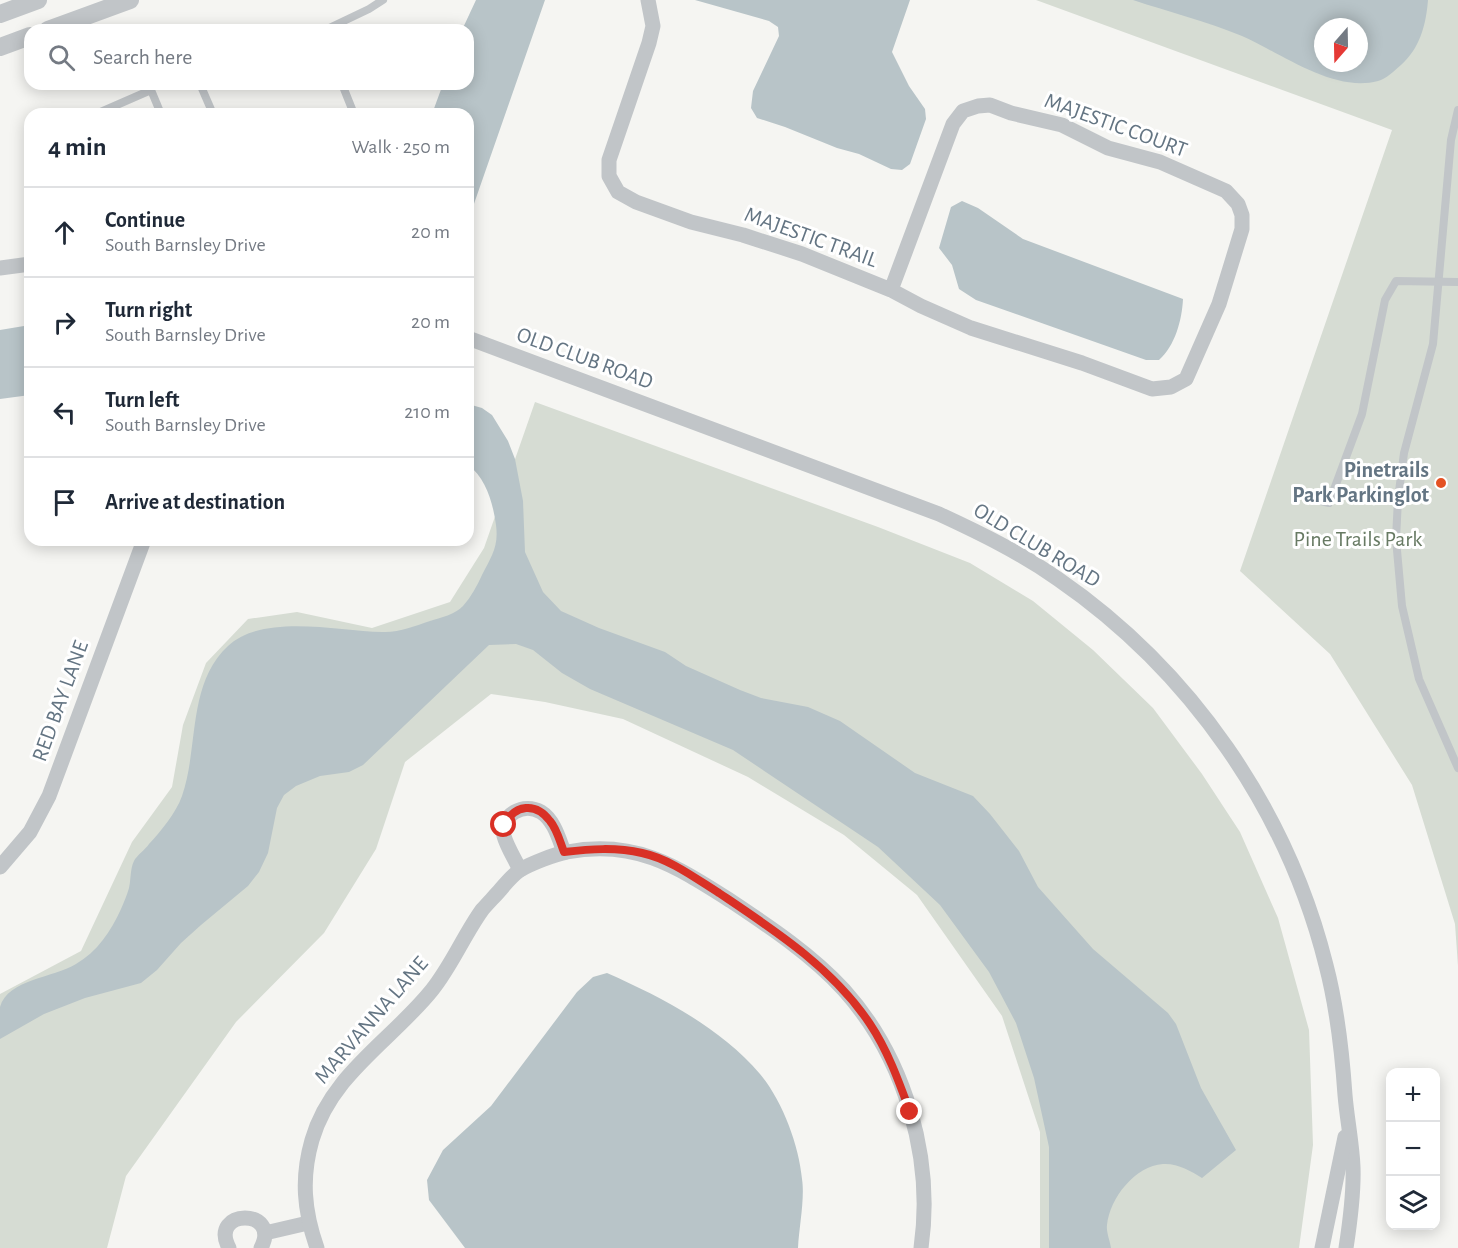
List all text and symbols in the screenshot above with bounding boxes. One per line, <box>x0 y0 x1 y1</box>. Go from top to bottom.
north arrow <box>1314 18 1368 72</box>
search box <box>24 24 474 90</box>
icon: search <box>45 41 78 74</box>
text: Search here <box>93 46 192 68</box>
street label: MAJESTIC COURT <box>1042 89 1191 161</box>
text: 4 min <box>48 134 107 160</box>
text: Walk · 250 m <box>351 137 450 157</box>
street label: MAJESTIC TRAIL <box>742 203 881 272</box>
text: Continue <box>105 209 185 231</box>
icon: ahead <box>48 216 81 249</box>
text: 20 m <box>411 222 450 242</box>
text: South Barnsley Drive <box>105 235 266 255</box>
text: Turn right <box>105 299 192 321</box>
icon: right <box>48 306 81 339</box>
text: 20 m <box>411 312 450 332</box>
street label: OLD CLUB ROAD <box>514 323 656 393</box>
text: South Barnsley Drive <box>105 325 266 345</box>
text: Turn left <box>105 389 179 411</box>
icon: left <box>48 396 81 429</box>
text: 210 m <box>404 402 450 422</box>
text: South Barnsley Drive <box>105 415 266 435</box>
place label: Pinetrails Park Parkinglot <box>1292 459 1430 506</box>
marker: Pinetrails Park Parkinglot <box>1434 476 1448 490</box>
icon: arrive <box>48 486 81 519</box>
text: Arrive at destination <box>105 491 285 513</box>
street label: OLD CLUB ROAD <box>970 499 1104 591</box>
park label: Pine Trails Park <box>1294 528 1422 550</box>
street label: RED BAY LANE <box>28 637 92 764</box>
route start <box>490 811 516 837</box>
street label: MARVANNA LANE <box>310 952 432 1088</box>
map controls <box>1386 1068 1440 1230</box>
button: + <box>1386 1068 1440 1122</box>
route end <box>896 1098 922 1124</box>
button: − <box>1386 1122 1440 1176</box>
button: layers <box>1386 1176 1440 1230</box>

